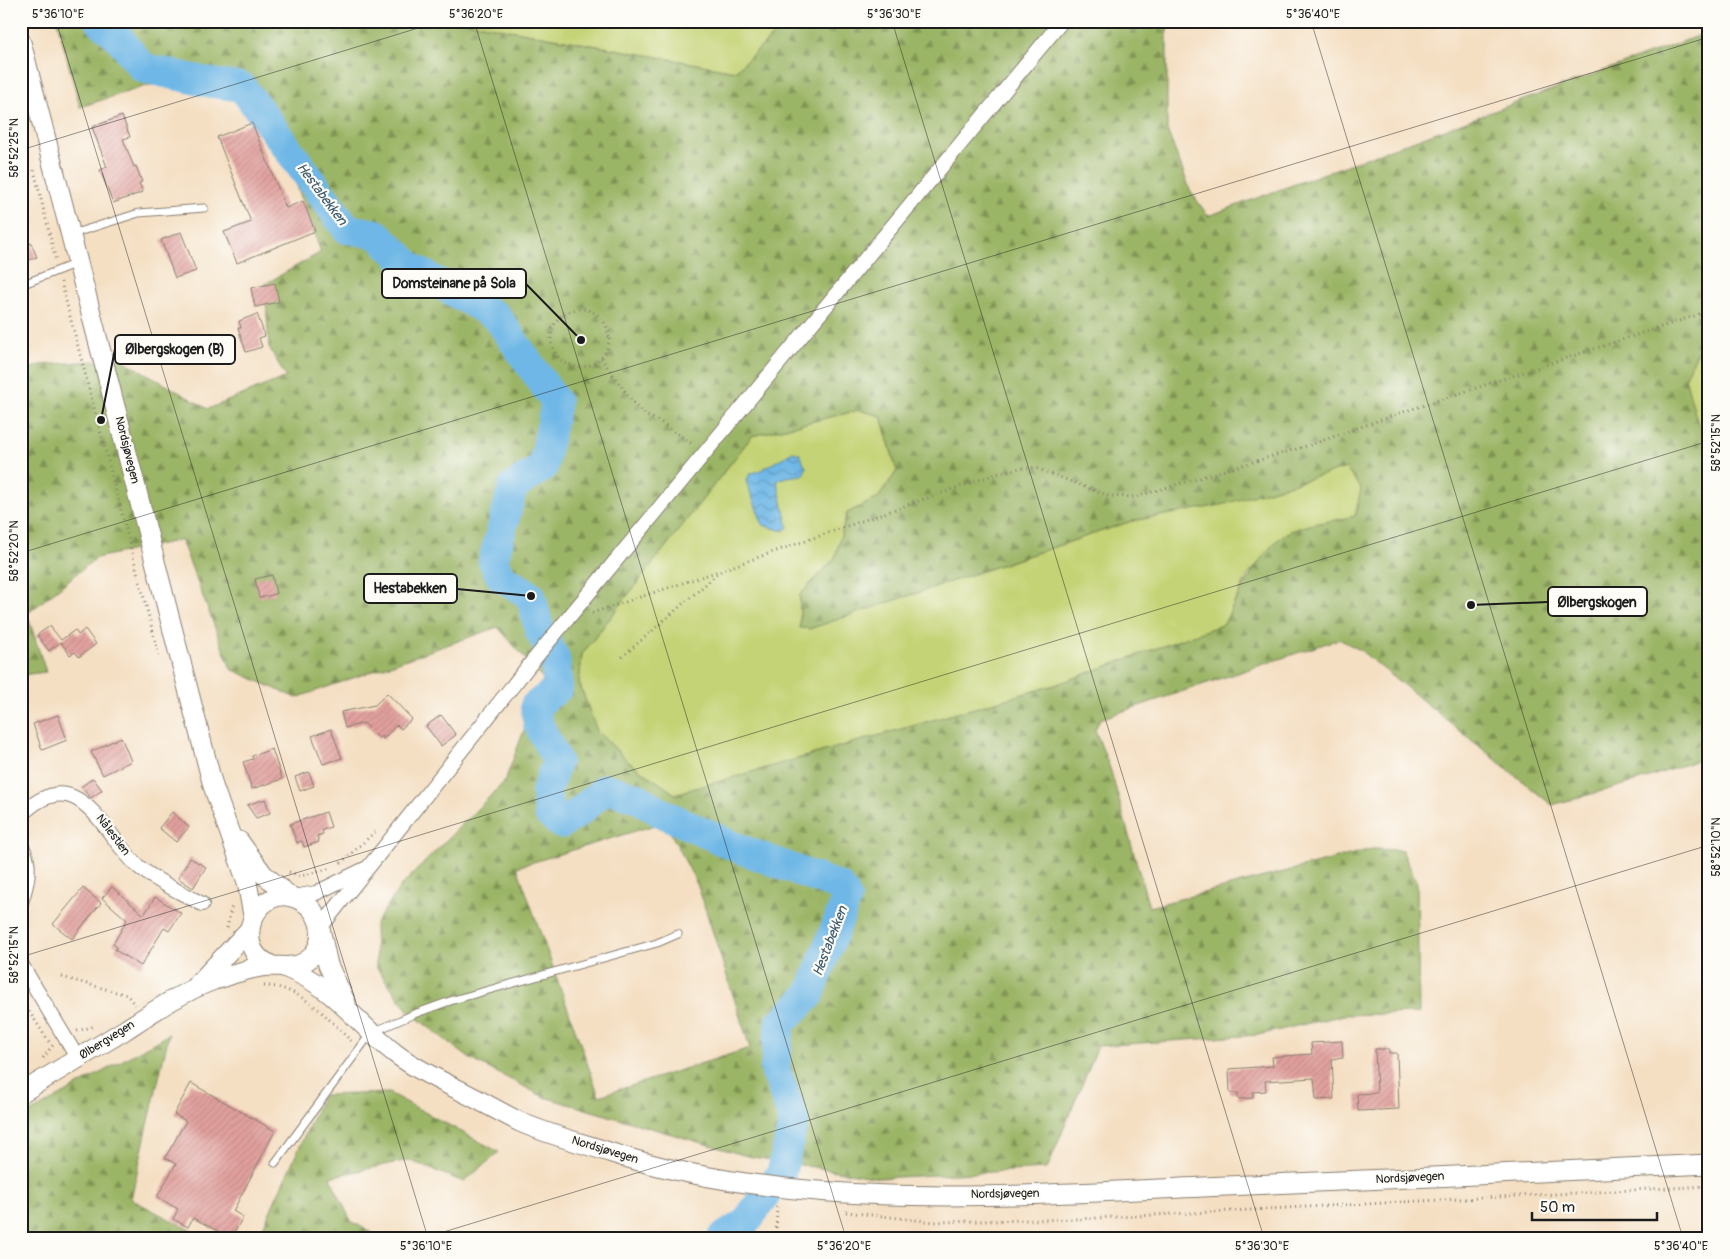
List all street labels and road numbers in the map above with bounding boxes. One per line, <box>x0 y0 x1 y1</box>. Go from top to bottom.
street label: Nordsjøvegen <box>111 415 143 485</box>
street label: Nålestien <box>93 811 134 859</box>
street label: Ølbergvegen <box>77 1017 138 1063</box>
street label: Nordsjøvegen <box>570 1133 640 1167</box>
street label: Nordsjøvegen <box>1375 1169 1445 1187</box>
street label: Nordsjøvegen <box>970 1186 1040 1202</box>

